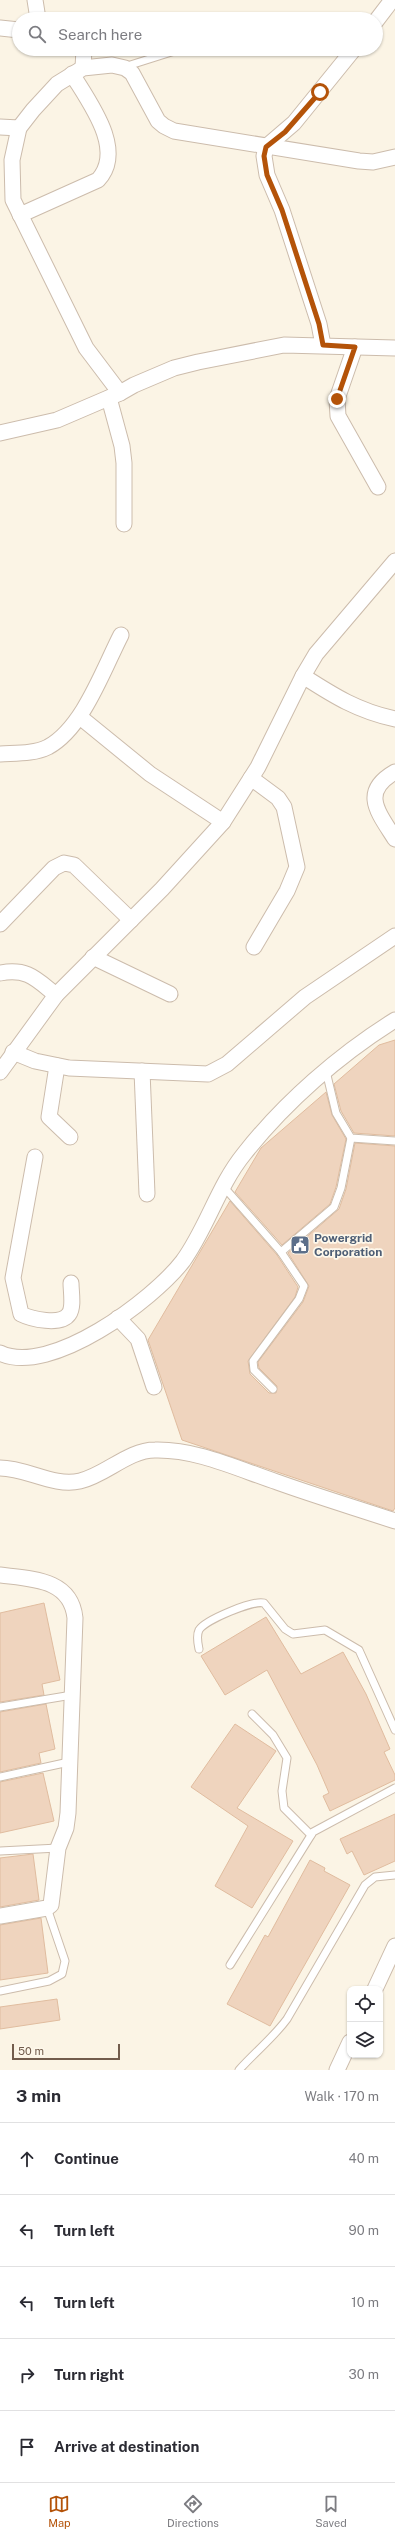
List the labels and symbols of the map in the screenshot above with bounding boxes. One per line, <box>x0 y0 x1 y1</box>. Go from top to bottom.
route start <box>311 83 329 101</box>
route end <box>328 390 346 408</box>
place label: Powergrid Corporation <box>314 1231 382 1259</box>
public building icon: Powergrid Corporation <box>289 1234 311 1256</box>
scale bar <box>12 2042 120 2061</box>

